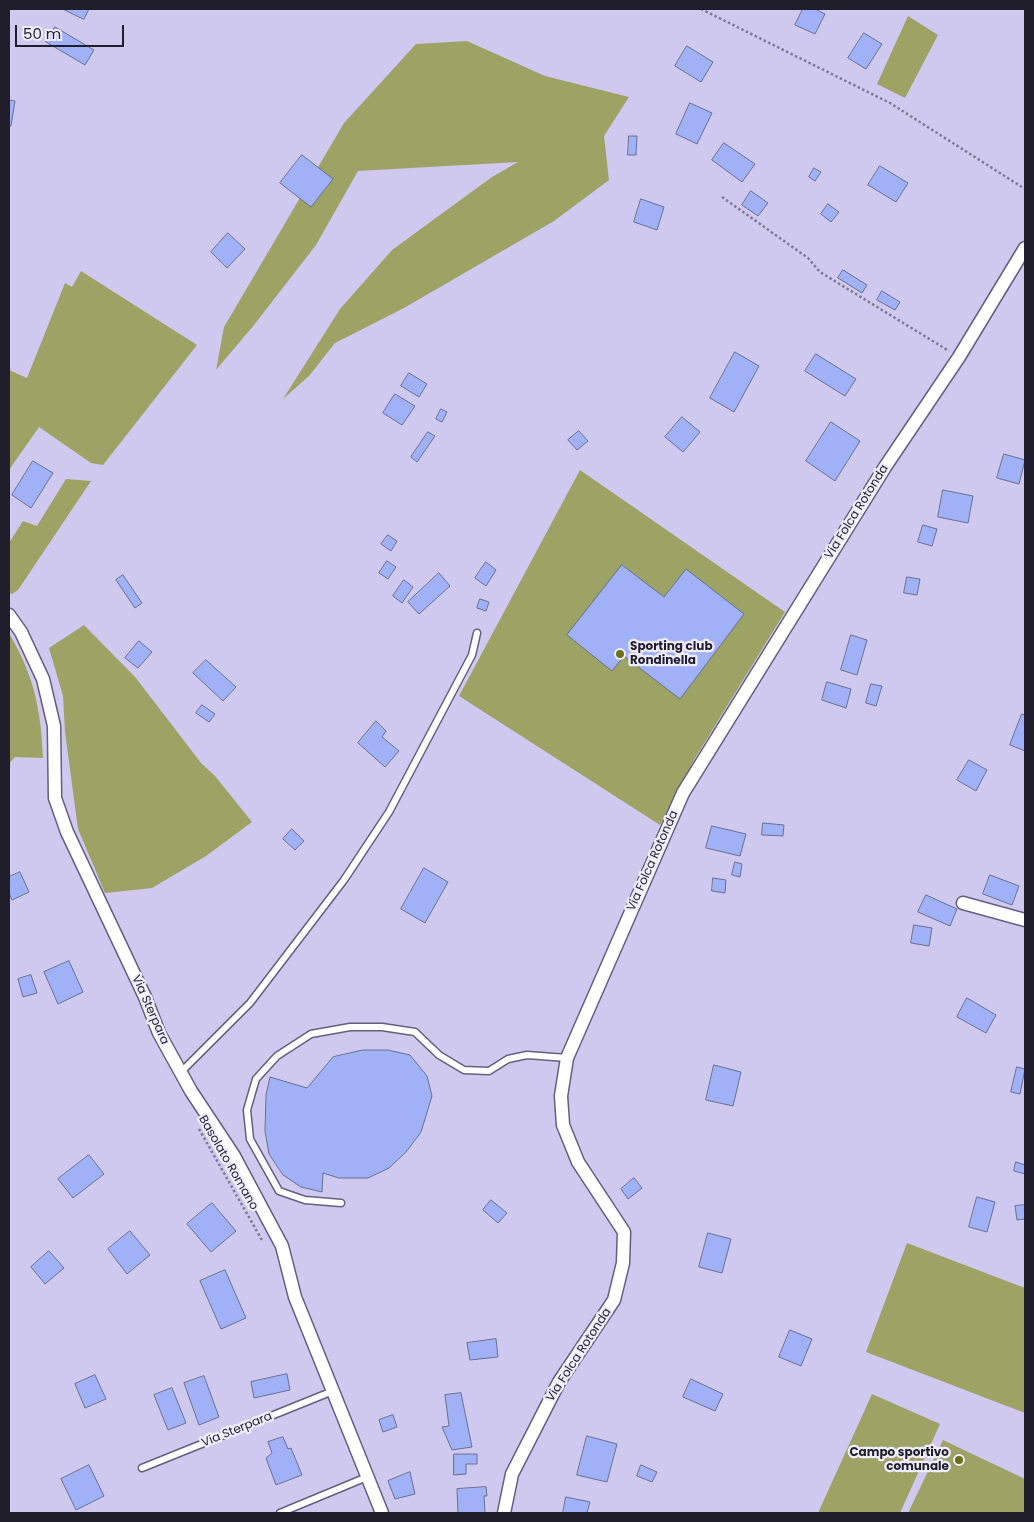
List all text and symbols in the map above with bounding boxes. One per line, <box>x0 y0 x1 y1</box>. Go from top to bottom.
scale bar <box>18 15 126 47</box>
text: 50 m <box>23 23 61 44</box>
street label: Via Folca Rotonda <box>822 462 892 562</box>
place label: Sporting club Rondinella <box>630 640 713 668</box>
marker: Sporting club Rondinella <box>614 648 626 660</box>
street label: Via Folca Rotonda <box>624 808 682 914</box>
street label: Via Sterpara <box>128 973 172 1047</box>
street label: Basolato Romano <box>195 1113 261 1213</box>
street label: Via Folca Rotonda <box>543 1306 615 1404</box>
street label: Via Sterpara <box>200 1409 274 1451</box>
place label: Campo sportivo comunale <box>849 1446 949 1474</box>
marker: Campo sportivo comunale <box>953 1454 965 1466</box>

